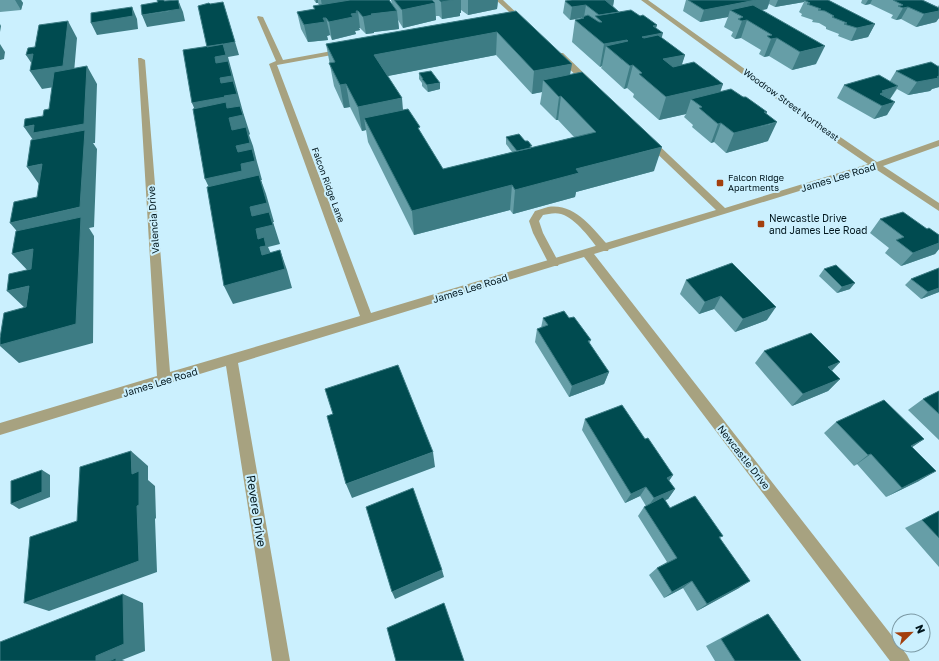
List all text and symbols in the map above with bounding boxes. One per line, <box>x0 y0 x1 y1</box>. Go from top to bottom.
street label: Woodrow Street Northeast <box>741 66 842 143</box>
street label: Falcon Ridge Lane <box>310 146 347 224</box>
street label: James Lee Road <box>799 160 877 194</box>
place label: Falcon Ridge Apartments <box>728 172 784 193</box>
marker: Falcon Ridge Apartments <box>715 178 725 188</box>
street label: Valencia Drive <box>145 186 161 254</box>
place label: Newcastle Drive and James Lee Road <box>769 212 867 236</box>
marker: Newcastle Drive and James Lee Road <box>756 219 766 229</box>
street label: James Lee Road <box>431 271 509 305</box>
street label: James Lee Road <box>121 365 199 399</box>
street label: Newcastle Drive <box>715 423 773 492</box>
street label: Revere Drive <box>243 474 270 548</box>
north arrow <box>891 613 931 653</box>
text: N <box>913 623 928 635</box>

